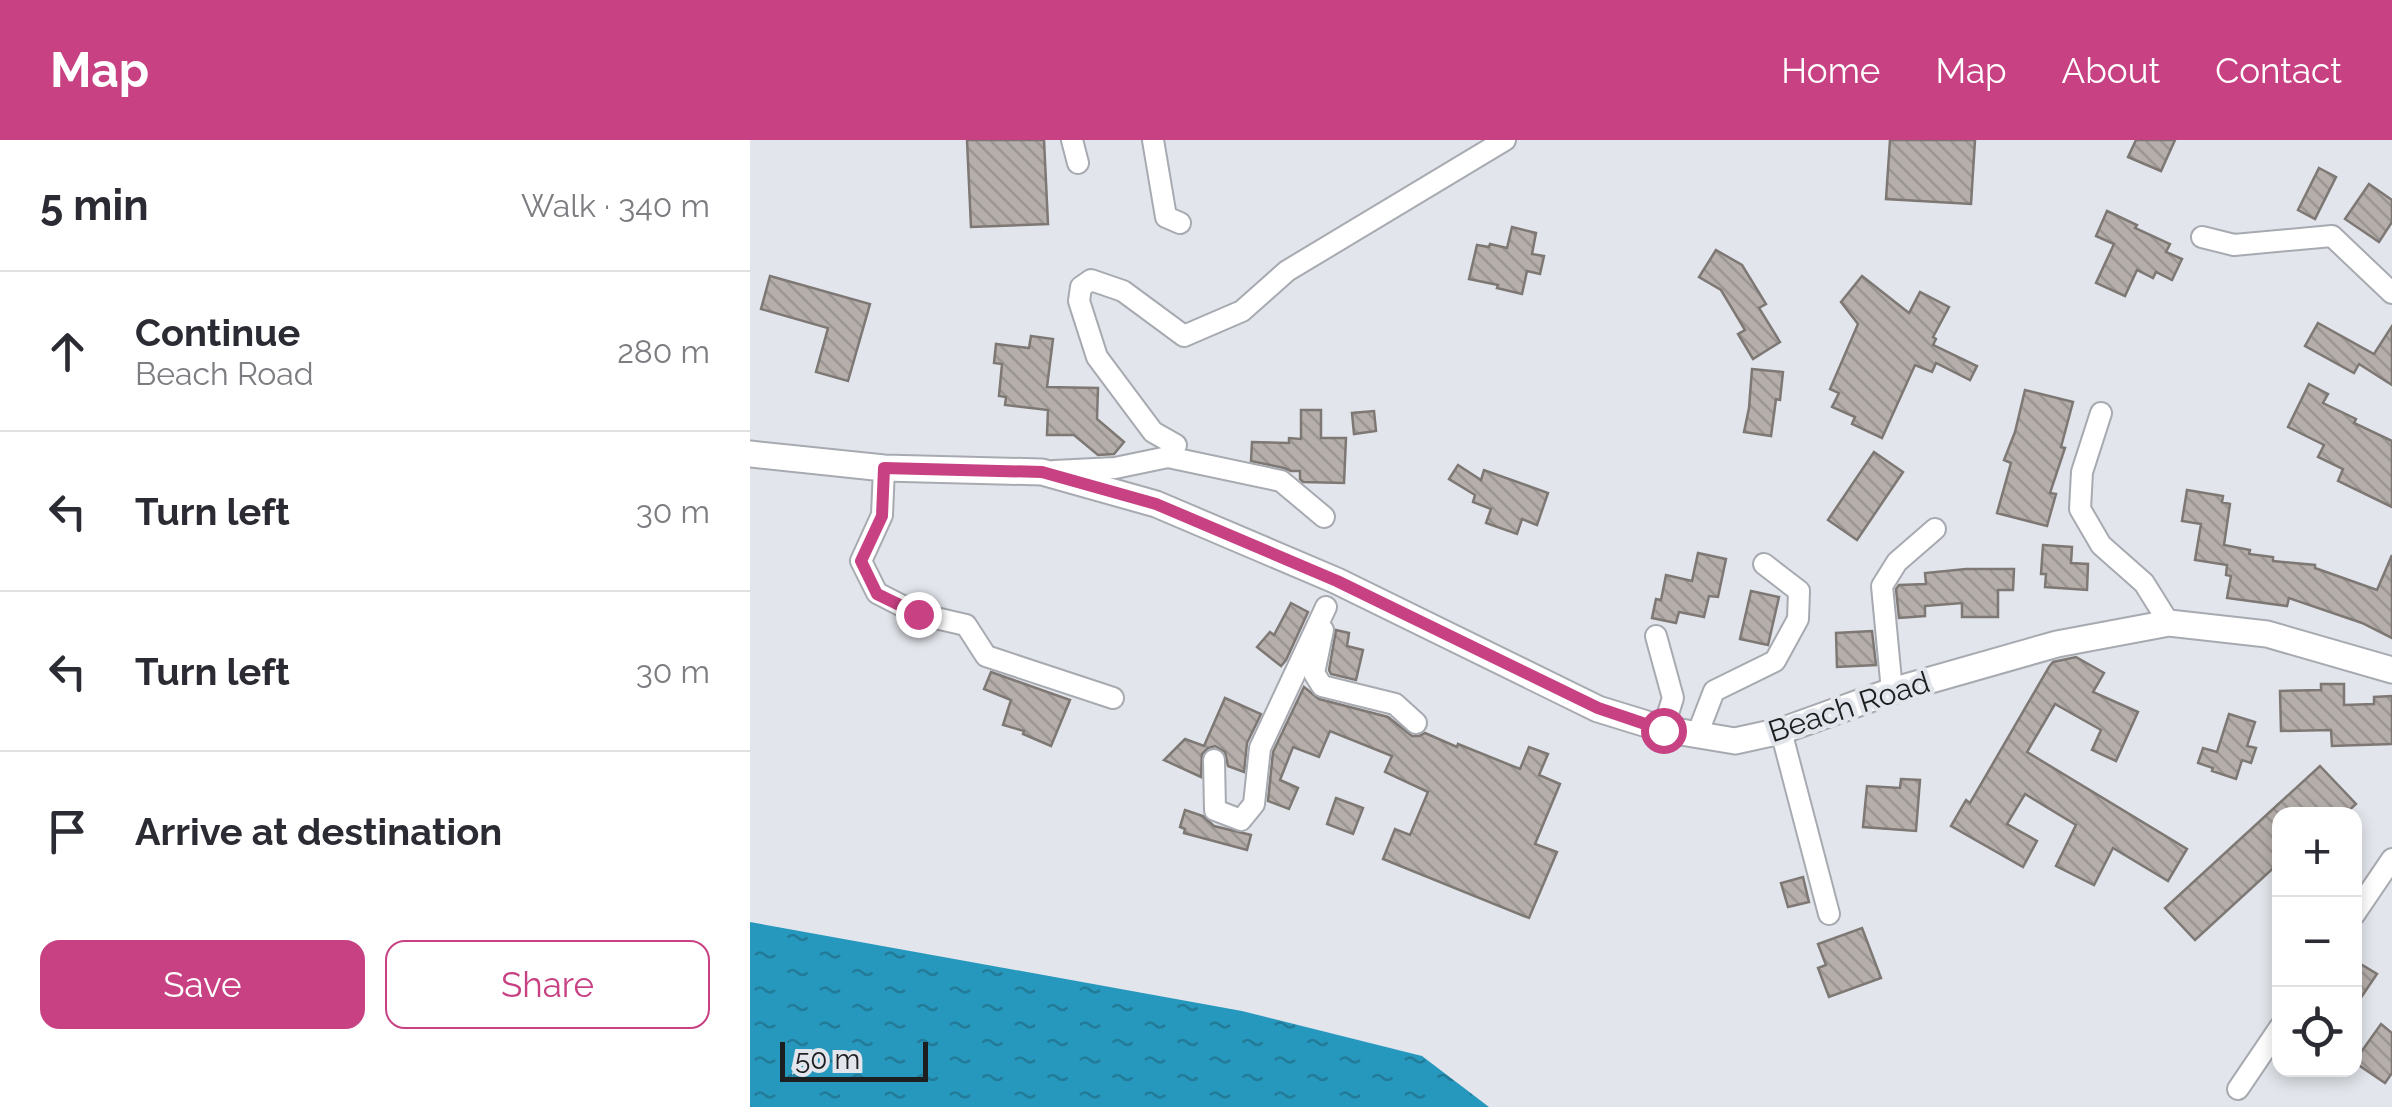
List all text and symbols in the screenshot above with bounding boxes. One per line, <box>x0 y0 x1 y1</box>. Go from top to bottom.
text: Map <box>50 42 149 98</box>
text: Home <box>1781 50 1880 91</box>
text: Map <box>1935 50 2007 91</box>
text: About <box>2062 50 2160 91</box>
text: Contact <box>2215 50 2342 91</box>
text: 5 min <box>40 181 149 230</box>
text: Walk · 340 m <box>521 187 710 224</box>
text: Continue <box>135 310 300 355</box>
icon: ahead <box>40 324 95 379</box>
text: 280 m <box>617 333 710 370</box>
text: Beach Road <box>135 355 314 392</box>
icon: left <box>40 484 95 539</box>
text: Turn left <box>135 489 290 534</box>
text: 30 m <box>636 493 710 530</box>
route end <box>896 592 942 638</box>
icon: left <box>40 644 95 699</box>
text: Turn left <box>135 649 290 694</box>
text: 30 m <box>636 653 710 690</box>
street label: Beach Road <box>1764 664 1934 749</box>
route start <box>1641 708 1687 754</box>
icon: arrive <box>40 804 95 859</box>
map controls <box>2272 807 2362 1077</box>
button: + <box>2272 807 2362 897</box>
text: Arrive at destination <box>135 809 502 854</box>
button: − <box>2272 897 2362 987</box>
button: Save <box>40 940 365 1029</box>
button: Share <box>385 940 710 1029</box>
button: locate <box>2272 987 2362 1077</box>
scale bar <box>780 1037 928 1082</box>
text: 50 m <box>795 1043 860 1076</box>

